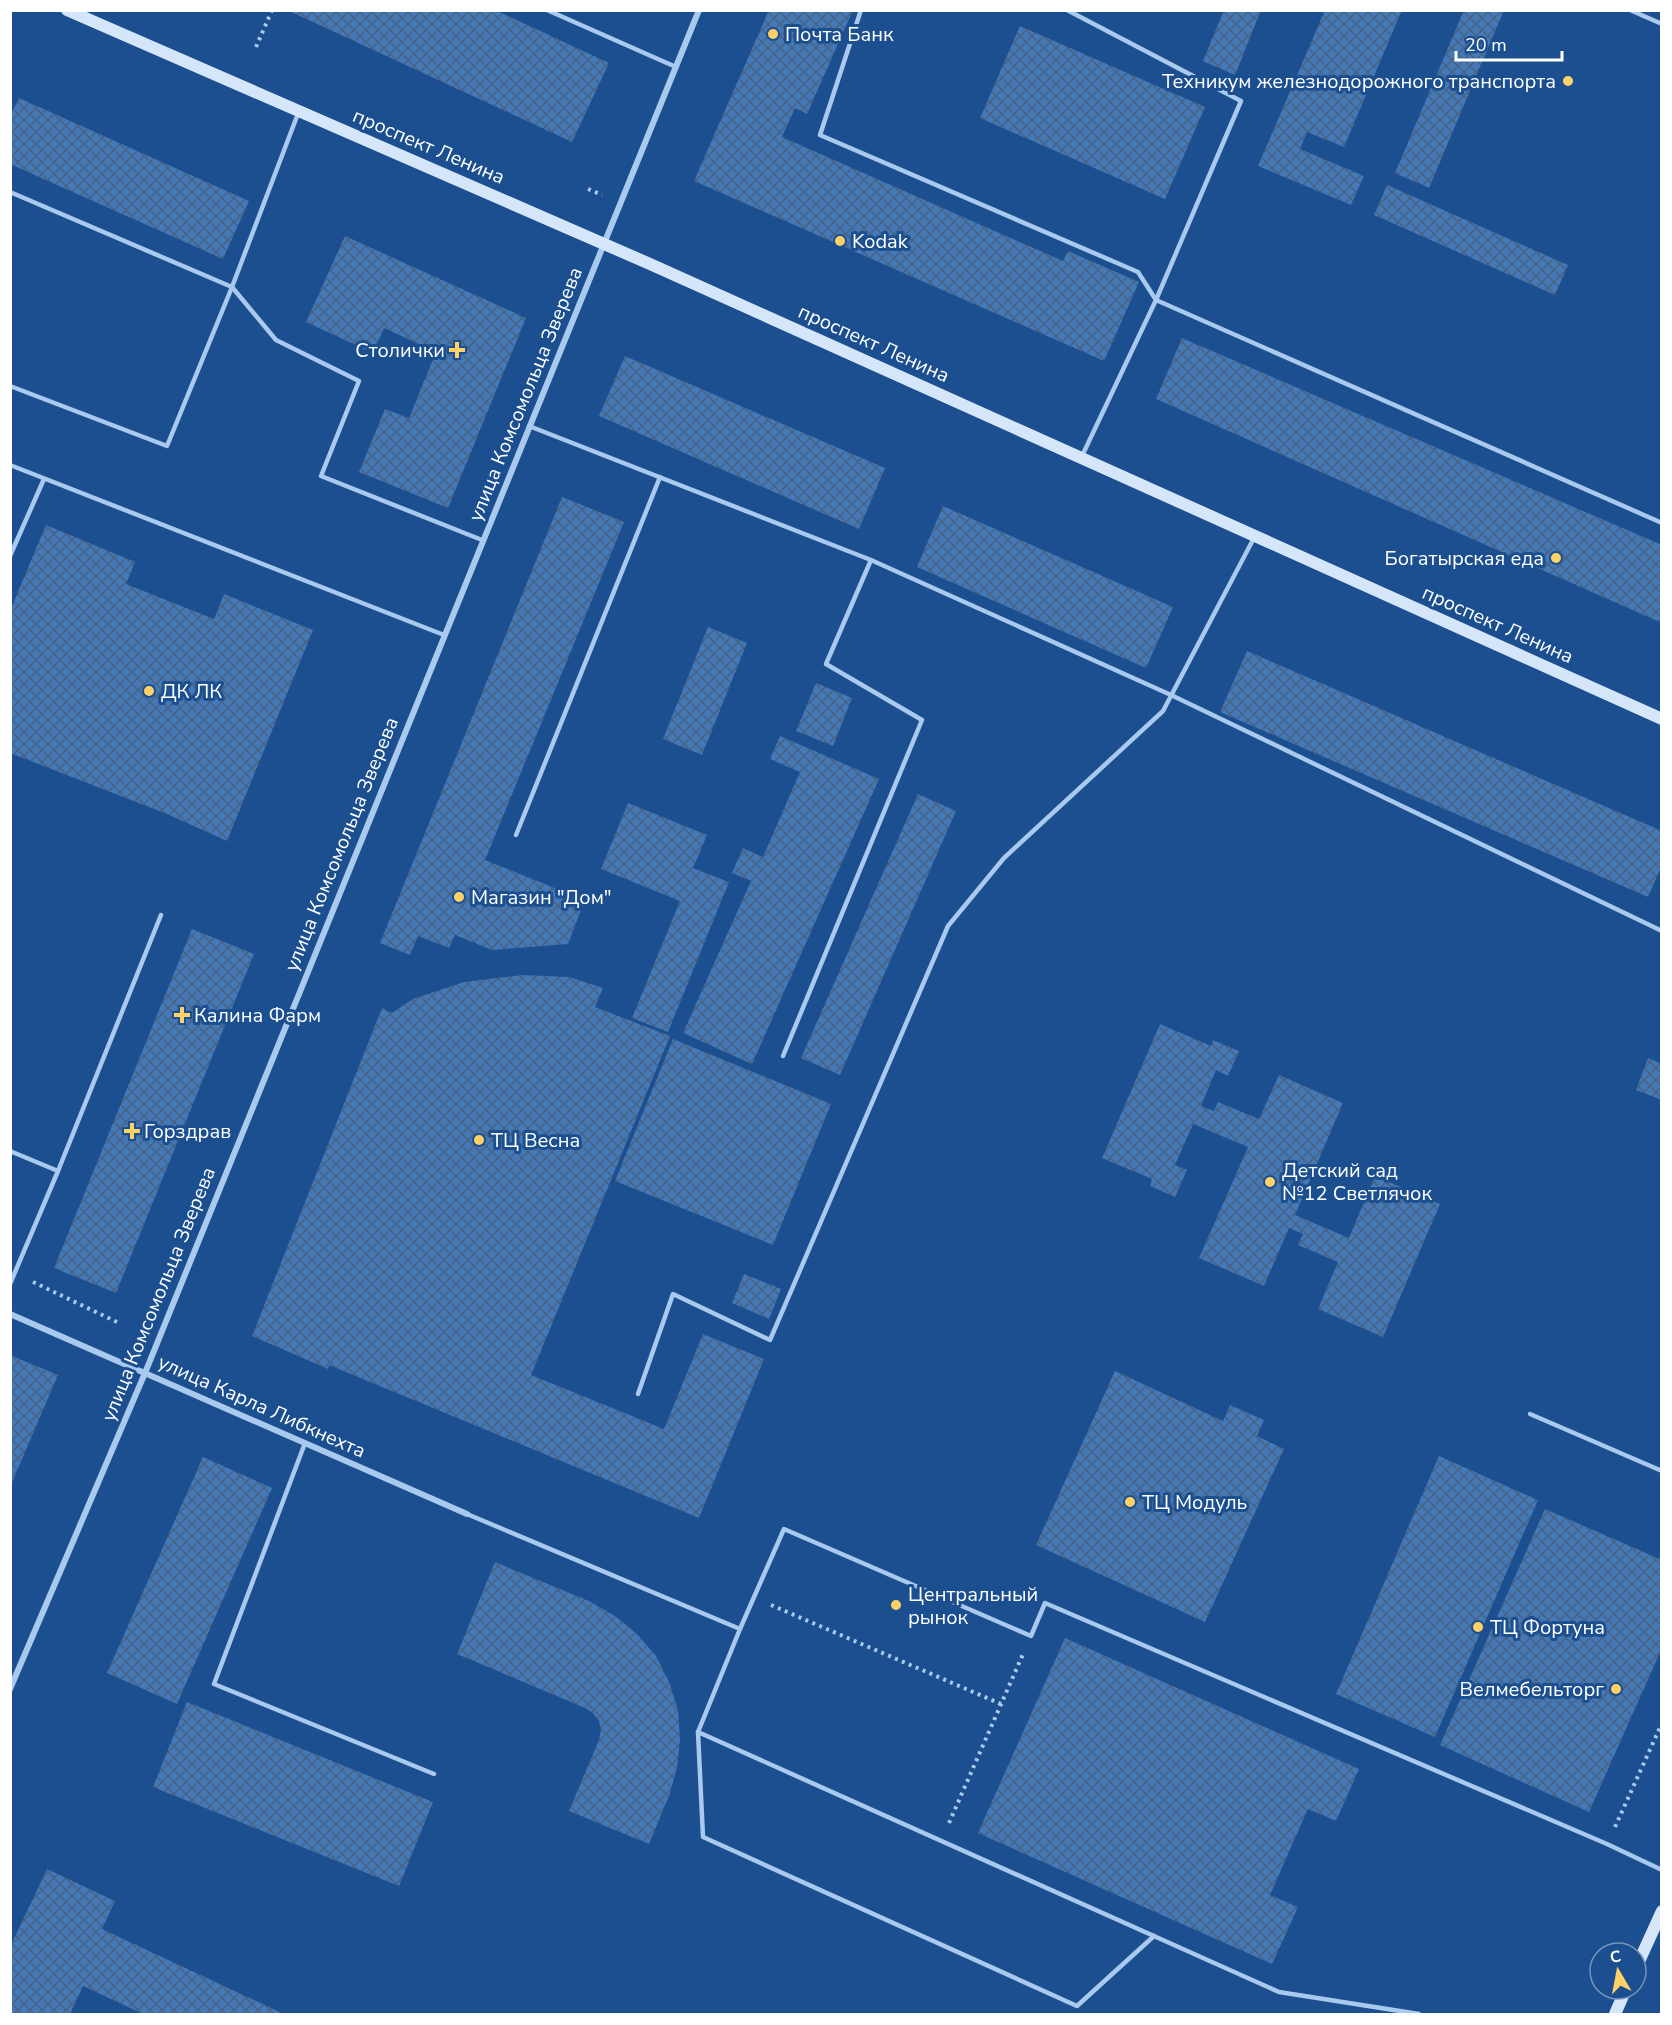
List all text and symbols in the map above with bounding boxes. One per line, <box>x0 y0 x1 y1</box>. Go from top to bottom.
place label: Почта Банк <box>785 21 894 48</box>
scale bar <box>1456 24 1562 62</box>
marker: Почта Банк <box>766 27 780 41</box>
text: 20 m <box>1465 33 1507 57</box>
place label: Техникум железнодорожного транспорта <box>1162 68 1556 95</box>
marker: Техникум железнодорожного транспорта <box>1561 74 1575 88</box>
street label: проспект Ленина <box>349 102 509 191</box>
place label: Kodak <box>852 228 909 255</box>
marker: Kodak <box>833 234 847 248</box>
street label: улица Комсомольца Зверева <box>462 263 589 525</box>
street label: проспект Ленина <box>794 298 954 389</box>
place label: Столички <box>355 337 445 364</box>
marker: Столички <box>450 343 464 357</box>
place label: Богатырская еда <box>1385 545 1544 572</box>
marker: Богатырская еда <box>1549 551 1563 565</box>
street label: проспект Ленина <box>1418 579 1578 670</box>
place label: ДК ЛК <box>161 678 222 705</box>
marker: ДК ЛК <box>142 684 156 698</box>
street label: улица Комсомольца Зверева <box>278 713 405 975</box>
place label: Магазин "Дом" <box>471 884 612 911</box>
marker: Магазин "Дом" <box>452 890 466 904</box>
place label: Калина Фарм <box>194 1002 321 1029</box>
marker: Калина Фарм <box>175 1008 189 1022</box>
place label: Горздрав <box>144 1118 231 1145</box>
marker: Горздрав <box>125 1124 139 1138</box>
place label: ТЦ Весна <box>491 1127 580 1154</box>
marker: ТЦ Весна <box>472 1133 486 1147</box>
place label: Детский сад №12 Светлячок <box>1282 1157 1432 1207</box>
street label: улица Комсомольца Зверева <box>95 1163 222 1425</box>
marker: Детский сад №12 Светлячок <box>1263 1175 1277 1189</box>
street label: улица Карла Либкнехта <box>154 1348 370 1464</box>
place label: ТЦ Модуль <box>1142 1489 1247 1516</box>
marker: ТЦ Модуль <box>1123 1495 1137 1509</box>
place label: Центральный рынок <box>908 1581 1038 1631</box>
marker: Центральный рынок <box>889 1598 903 1612</box>
place label: ТЦ Фортуна <box>1490 1614 1605 1641</box>
marker: ТЦ Фортуна <box>1471 1620 1485 1634</box>
place label: Велмебельторг <box>1460 1676 1604 1703</box>
marker: Велмебельторг <box>1609 1682 1623 1696</box>
north arrow <box>1588 1941 1648 2001</box>
text: С <box>1608 1945 1623 1969</box>

